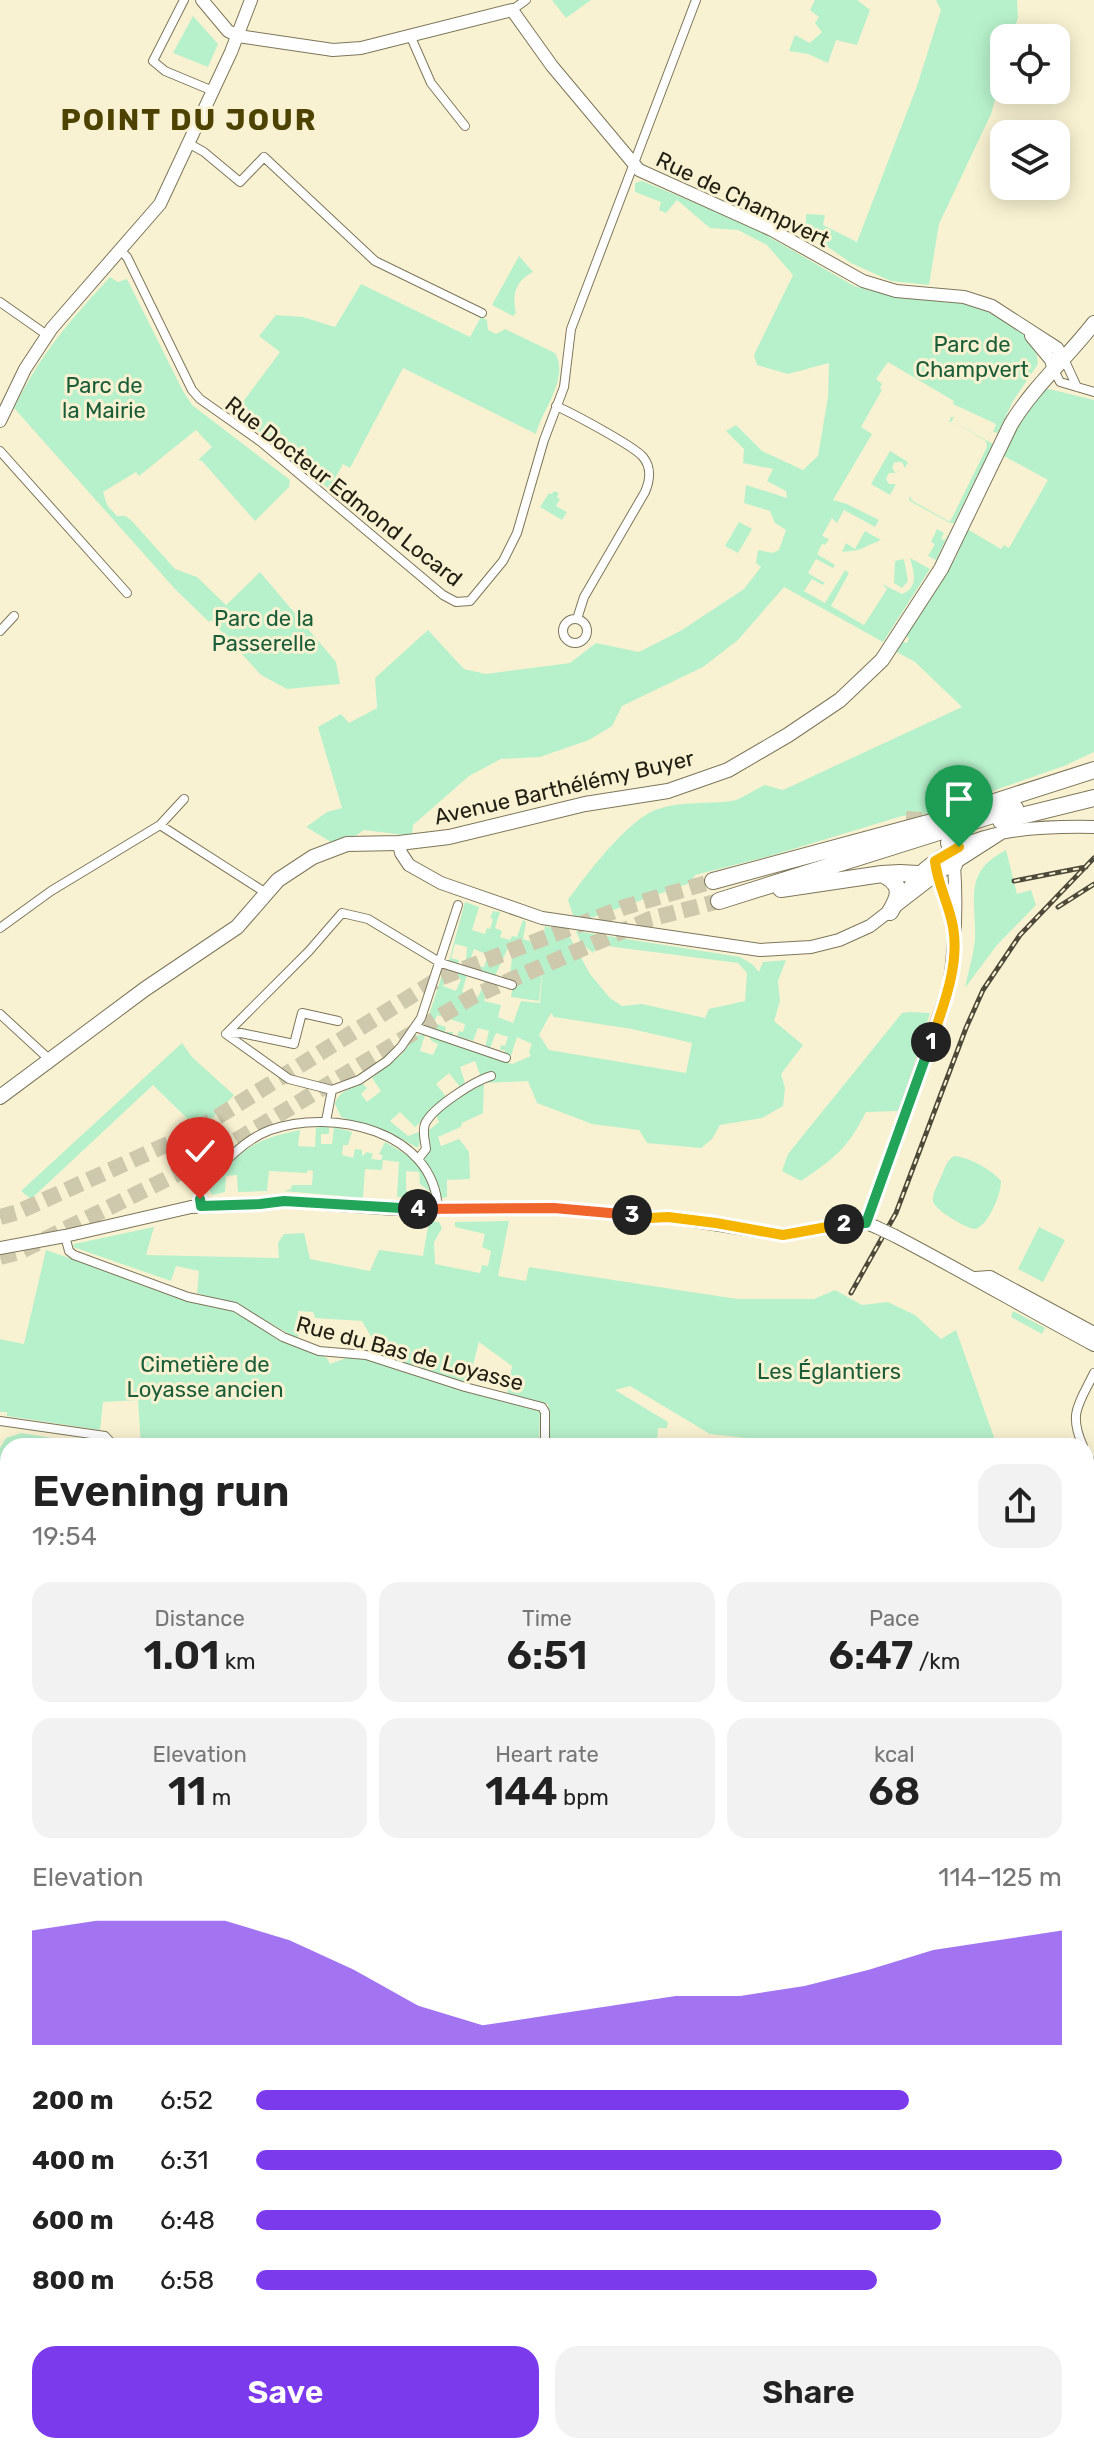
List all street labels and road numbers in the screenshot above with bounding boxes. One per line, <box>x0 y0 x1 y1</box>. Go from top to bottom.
street label: Rue de Champvert <box>652 146 834 253</box>
street label: Rue Docteur Edmond Locard <box>220 390 468 592</box>
street label: Avenue Barthélémy Buyer <box>431 744 697 831</box>
street label: Rue du Bas de Loyasse <box>293 1310 527 1397</box>

